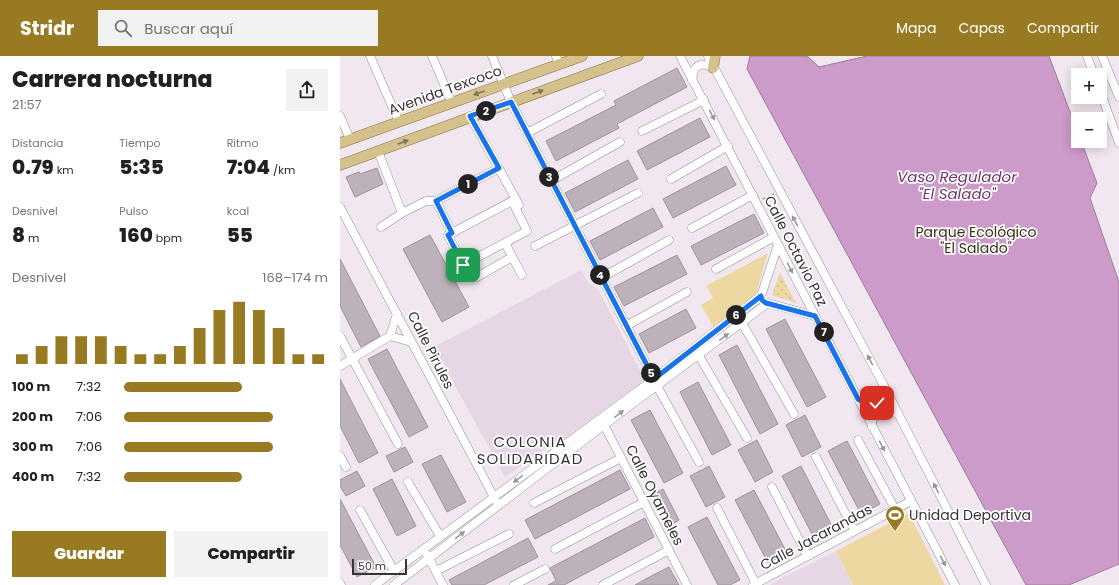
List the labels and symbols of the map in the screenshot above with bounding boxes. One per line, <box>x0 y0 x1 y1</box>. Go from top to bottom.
street label: Avenida Texcoco <box>386 60 504 120</box>
one-way arrow <box>532 89 544 95</box>
one-way arrow <box>473 90 485 96</box>
pin: 2 <box>476 101 496 121</box>
one-way arrow <box>708 110 715 121</box>
one-way arrow <box>397 138 409 144</box>
water label: Vaso Regulador "El Salado" <box>897 166 1017 204</box>
pin: 3 <box>539 167 559 187</box>
pin: 1 <box>458 174 478 194</box>
street label: Calle Octavio Paz <box>759 192 833 310</box>
one-way arrow <box>792 215 799 227</box>
park label: Parque Ecológico "El Salado" <box>915 222 1037 258</box>
pin <box>446 248 480 282</box>
one-way arrow <box>787 263 793 274</box>
pin: 4 <box>590 265 610 285</box>
pin: 6 <box>726 305 746 325</box>
street label: Calle Pirules <box>403 308 459 392</box>
pin: 7 <box>814 322 834 342</box>
one-way arrow <box>719 333 729 341</box>
one-way arrow <box>867 354 874 366</box>
pin: 5 <box>641 363 661 383</box>
pin <box>860 386 894 420</box>
one-way arrow <box>614 410 624 418</box>
district label: COLONIA SOLIDARIDAD <box>477 431 583 469</box>
one-way arrow <box>879 440 885 452</box>
street label: Calle Oyameles <box>621 441 689 549</box>
one-way arrow <box>512 475 523 483</box>
one-way arrow <box>932 482 939 494</box>
street label: Calle Jacarandas <box>756 499 876 575</box>
sports icon: Unidad Deportiva <box>884 504 906 532</box>
place label: Unidad Deportiva <box>909 505 1031 525</box>
one-way arrow <box>454 531 465 539</box>
one-way arrow <box>939 555 946 567</box>
scale bar <box>352 557 407 576</box>

